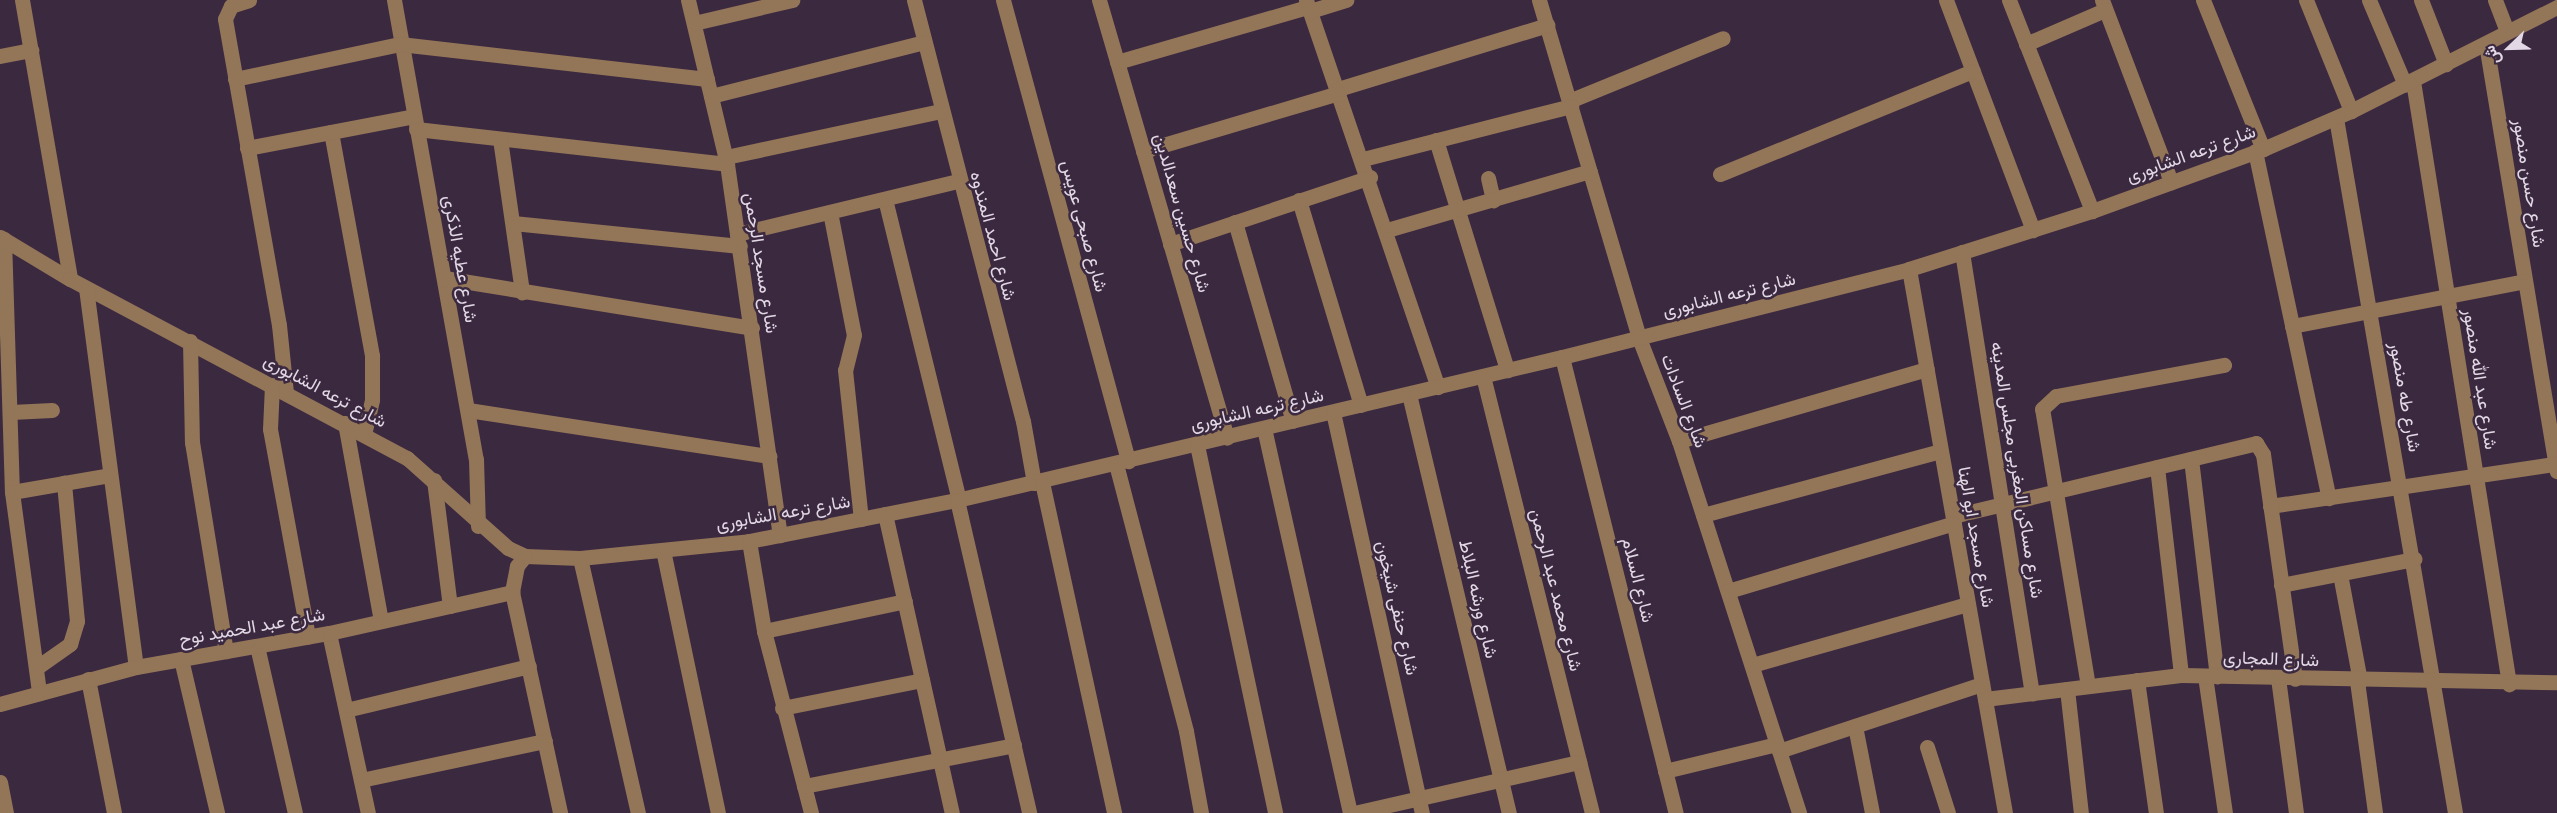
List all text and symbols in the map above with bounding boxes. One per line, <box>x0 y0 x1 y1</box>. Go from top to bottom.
north arrow <box>2479 18 2539 78</box>
text: ش <box>2479 43 2504 68</box>
street label: شارع حسن منصور <box>2508 117 2550 249</box>
street label: شارع ترعه الشابورى <box>2123 121 2259 187</box>
street label: شارع حسين سعدالدين <box>1149 131 1215 295</box>
street label: شارع صبحى عويس <box>1056 158 1112 294</box>
street label: شارع احمد المندوه <box>965 169 1021 303</box>
street label: شارع مسجد الرحمن <box>739 191 783 335</box>
street label: شارع عطيه الذكرى <box>438 194 482 324</box>
street label: شارع ترعه الشابورى <box>1660 268 1798 322</box>
street label: شارع عبد الله منصور <box>2458 307 2502 451</box>
street label: شارع مساكن المغربى مجلس المدينه <box>1986 340 2048 600</box>
street label: شارع طه منصور <box>2385 340 2425 454</box>
street label: شارع ترعه الشابورى <box>260 349 390 433</box>
street label: شارع السادات <box>1656 351 1712 451</box>
street label: شارع ترعه الشابورى <box>1188 384 1326 436</box>
street label: شارع مسجد ابو الهنا <box>1953 465 1999 609</box>
street label: شارع ترعه الشابورى <box>714 491 852 535</box>
street label: شارع محمد عبد الرحمن <box>1525 507 1587 673</box>
street label: شارع السلام <box>1617 535 1659 625</box>
street label: شارع ورشه البلاط <box>1454 538 1502 660</box>
street label: شارع حنفى شيخون <box>1371 539 1423 677</box>
street label: شارع عبد الحميد نوح <box>177 604 327 650</box>
street label: شارع المجارى <box>2223 647 2319 671</box>

